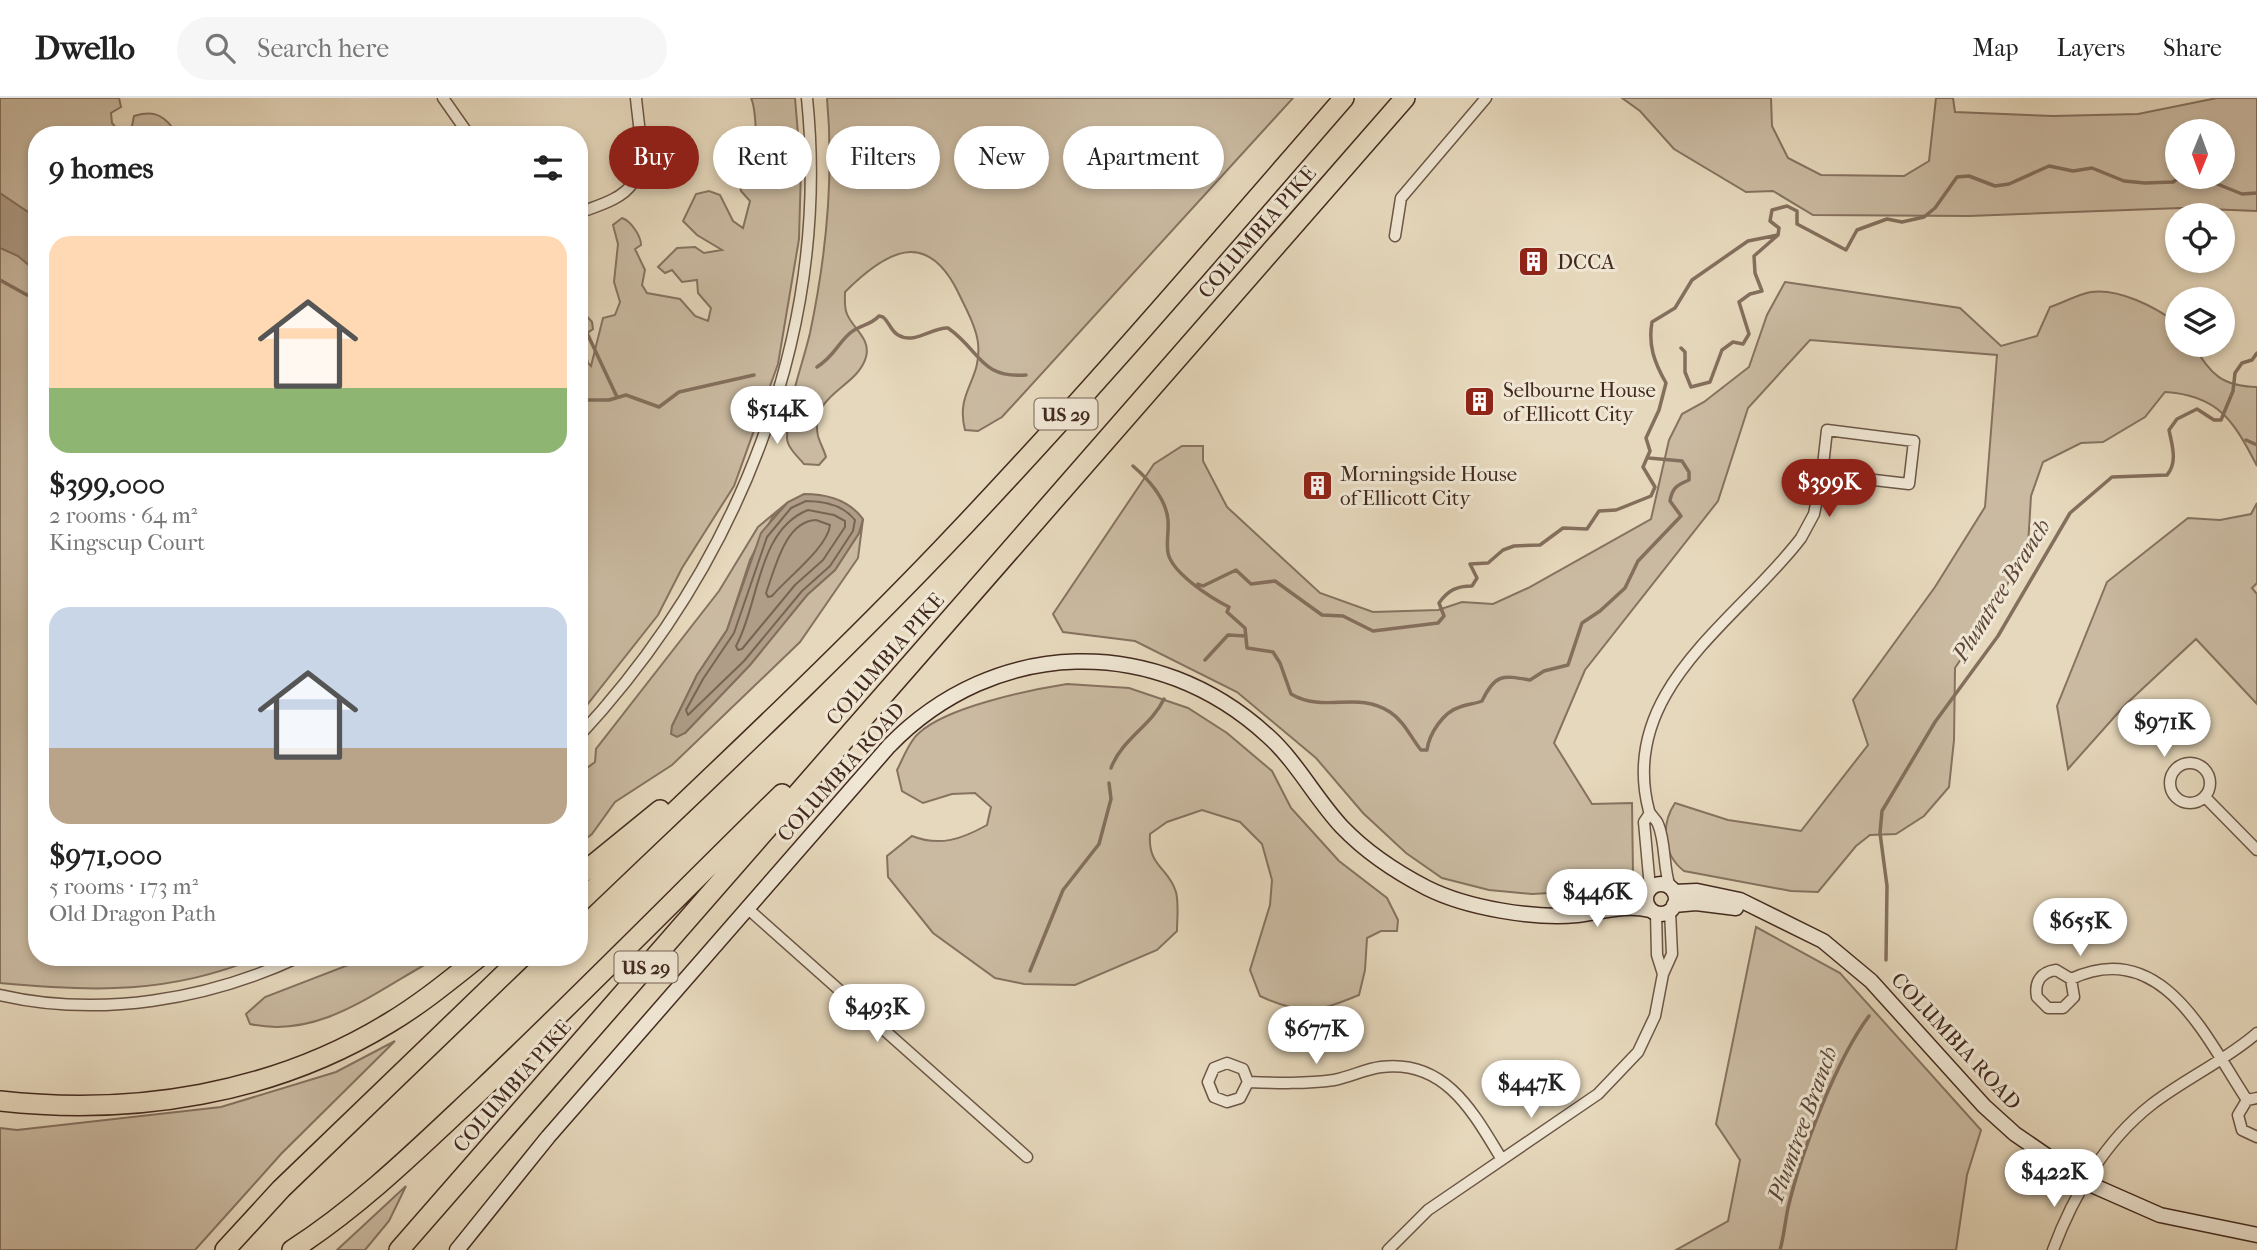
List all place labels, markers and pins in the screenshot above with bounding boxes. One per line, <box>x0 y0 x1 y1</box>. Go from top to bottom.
building icon: DCCA <box>1517 245 1551 279</box>
place label: DCCA <box>1557 250 1615 274</box>
place label: Selbourne House of Ellicott City <box>1503 378 1656 426</box>
building icon: Selbourne House of Ellicott City <box>1463 385 1497 419</box>
pin: $514K <box>728 386 826 446</box>
pin: $399K <box>1780 460 1878 519</box>
place label: Morningside House of Ellicott City <box>1340 462 1517 510</box>
building icon: Morningside House of Ellicott City <box>1300 469 1334 503</box>
pin: $971K <box>2115 700 2213 759</box>
pin: $446K <box>1548 870 1646 929</box>
pin: $655K <box>2031 898 2129 958</box>
pin: $493K <box>828 984 926 1044</box>
pin: $677K <box>1267 1006 1365 1066</box>
pin: $447K <box>1482 1060 1580 1120</box>
pin: $422K <box>2005 1150 2103 1209</box>

